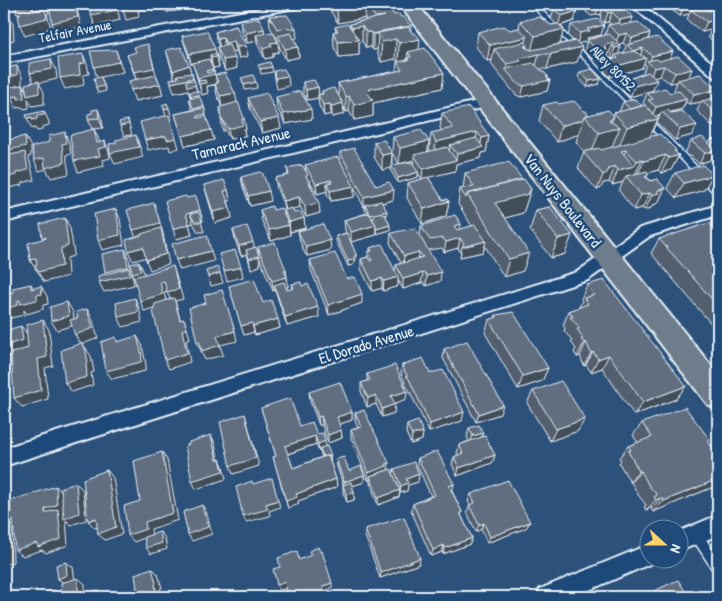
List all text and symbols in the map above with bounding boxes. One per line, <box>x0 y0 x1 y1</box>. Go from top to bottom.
street label: Telfair Avenue <box>37 14 113 47</box>
street label: Alley 80152 <box>586 41 641 96</box>
street label: Tamarack Avenue <box>190 121 293 165</box>
street label: Van Nuys Boulevard <box>519 148 607 252</box>
street label: El Dorado Avenue <box>316 319 417 369</box>
north arrow <box>640 518 690 568</box>
text: N <box>666 542 687 556</box>

